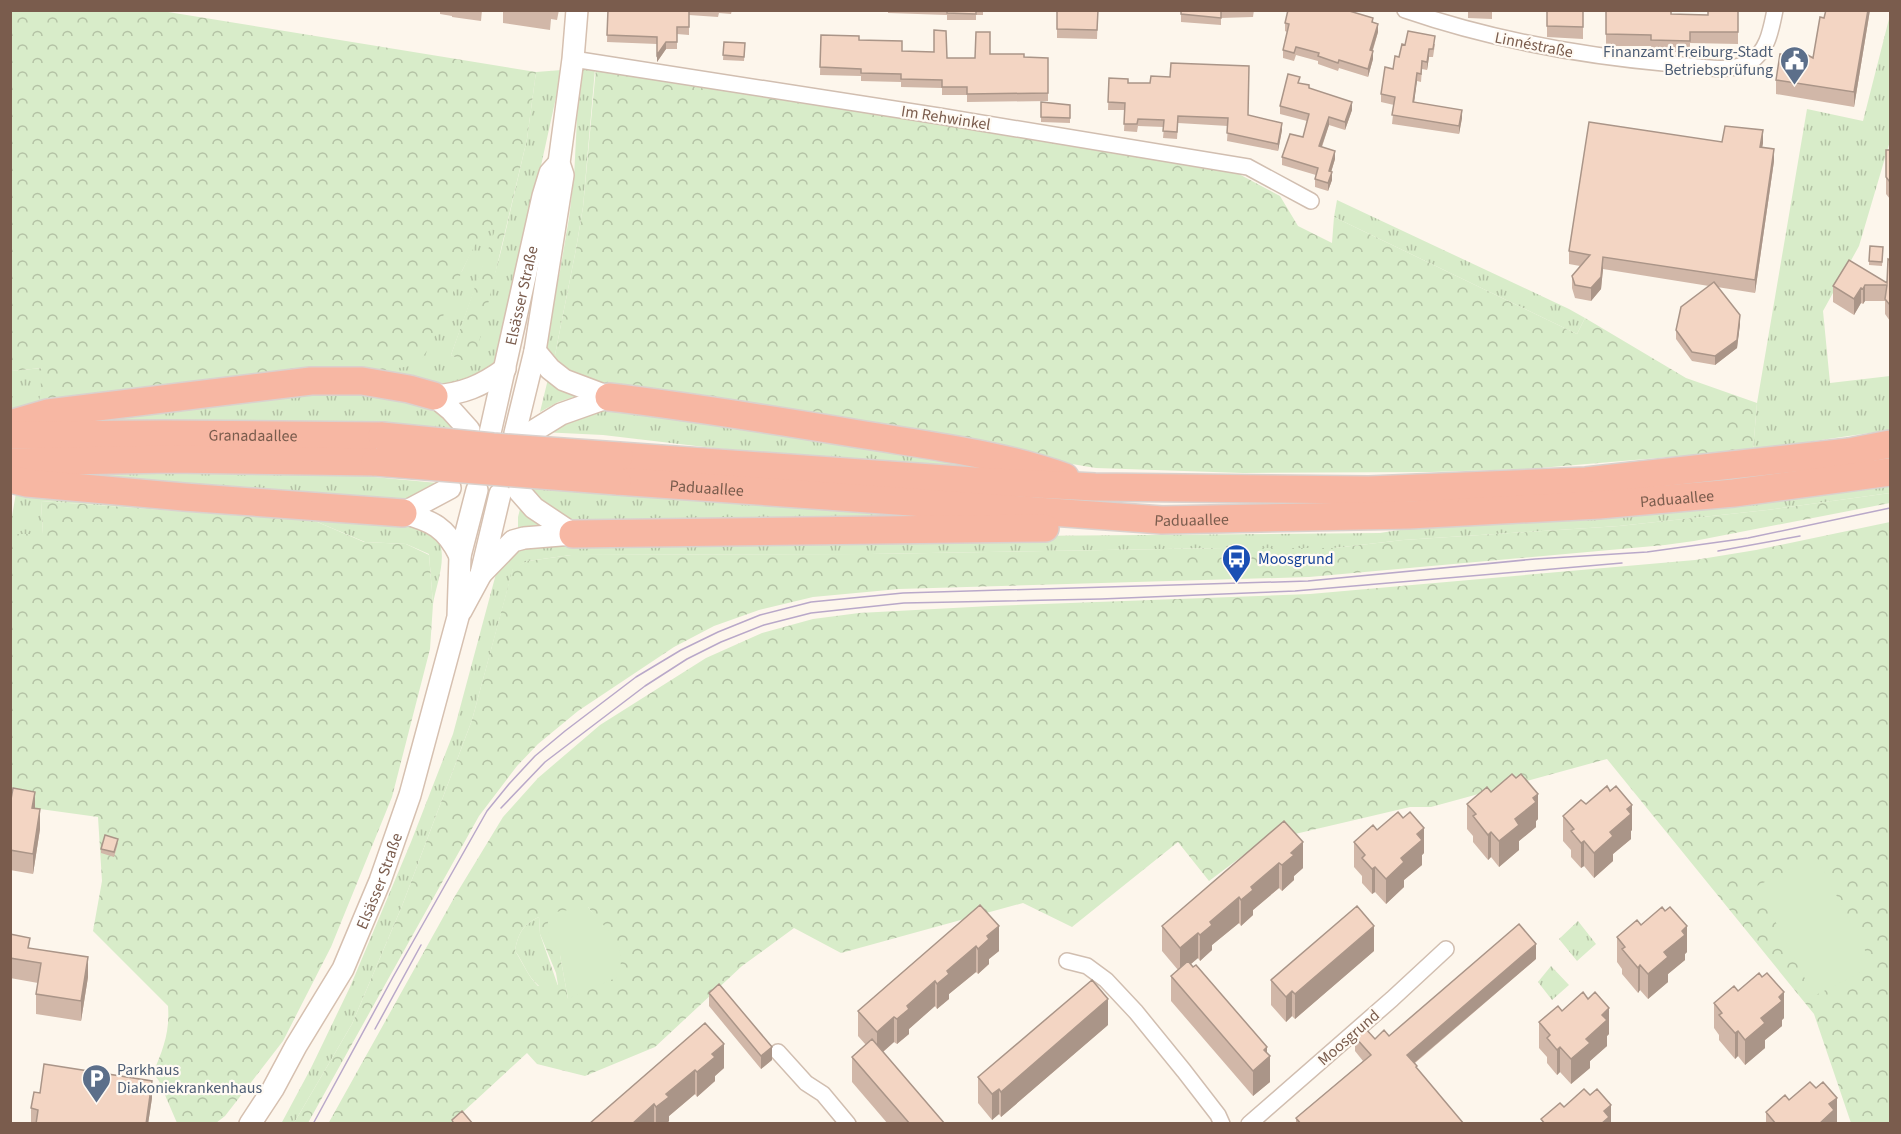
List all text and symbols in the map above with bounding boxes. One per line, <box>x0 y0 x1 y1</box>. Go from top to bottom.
street label: Linnéstraße <box>1493 27 1575 63</box>
place label: Finanzamt Freiburg-Stadt Betriebsprüfung <box>1603 41 1774 81</box>
public building icon: Finanzamt Freiburg-Stadt Betriebsprüfung <box>1778 44 1810 86</box>
street label: Im Rehwinkel <box>900 100 992 136</box>
street label: Elsässer Straße <box>500 244 544 348</box>
street label: Granadaallee <box>208 424 298 447</box>
street label: Paduaallee <box>669 475 745 502</box>
street label: Paduaallee <box>1639 485 1715 513</box>
street label: Paduaallee <box>1154 509 1229 532</box>
bus stop icon: Moosgrund <box>1221 542 1253 584</box>
place label: Moosgrund <box>1258 548 1334 570</box>
street label: Elsässer Straße <box>351 830 408 933</box>
street label: Moosgrund <box>1313 1005 1384 1071</box>
place label: Parkhaus Diakoniekrankenhaus <box>117 1059 262 1099</box>
parking icon: Parkhaus Diakoniekrankenhaus <box>80 1062 112 1104</box>

